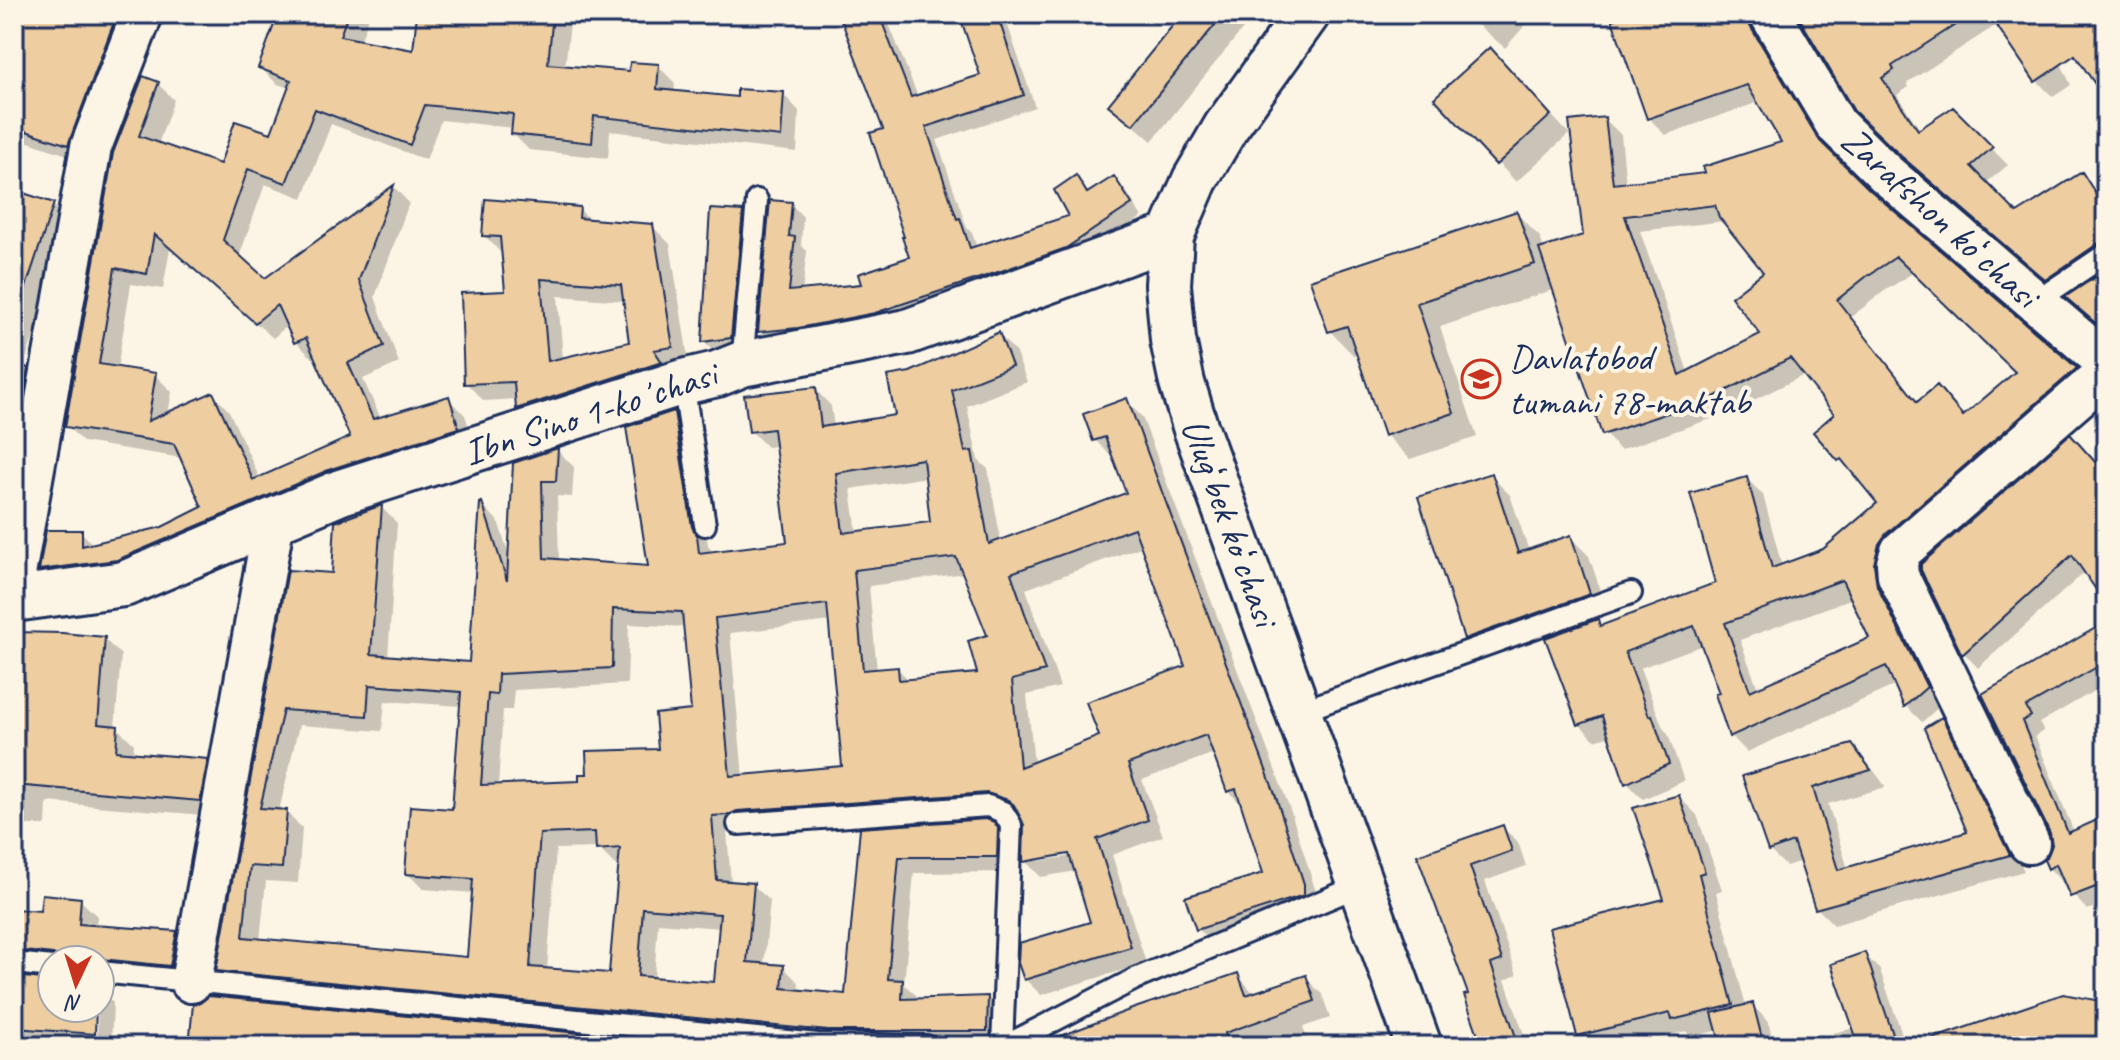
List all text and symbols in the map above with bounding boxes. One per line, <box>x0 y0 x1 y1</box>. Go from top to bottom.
street label: Zarafshon koʻchasi <box>1832 116 2051 320</box>
place label: Davlatobod tumani 78-maktab <box>1509 334 1753 425</box>
street label: Ibn Sino 1-koʼchasi <box>458 349 726 476</box>
school or university icon: Davlatobod tumani 78-maktab <box>1460 358 1502 400</box>
street label: Ulugʻbek koʻchasi <box>1171 412 1291 636</box>
north arrow <box>36 944 116 1024</box>
text: N <box>64 988 82 1017</box>

